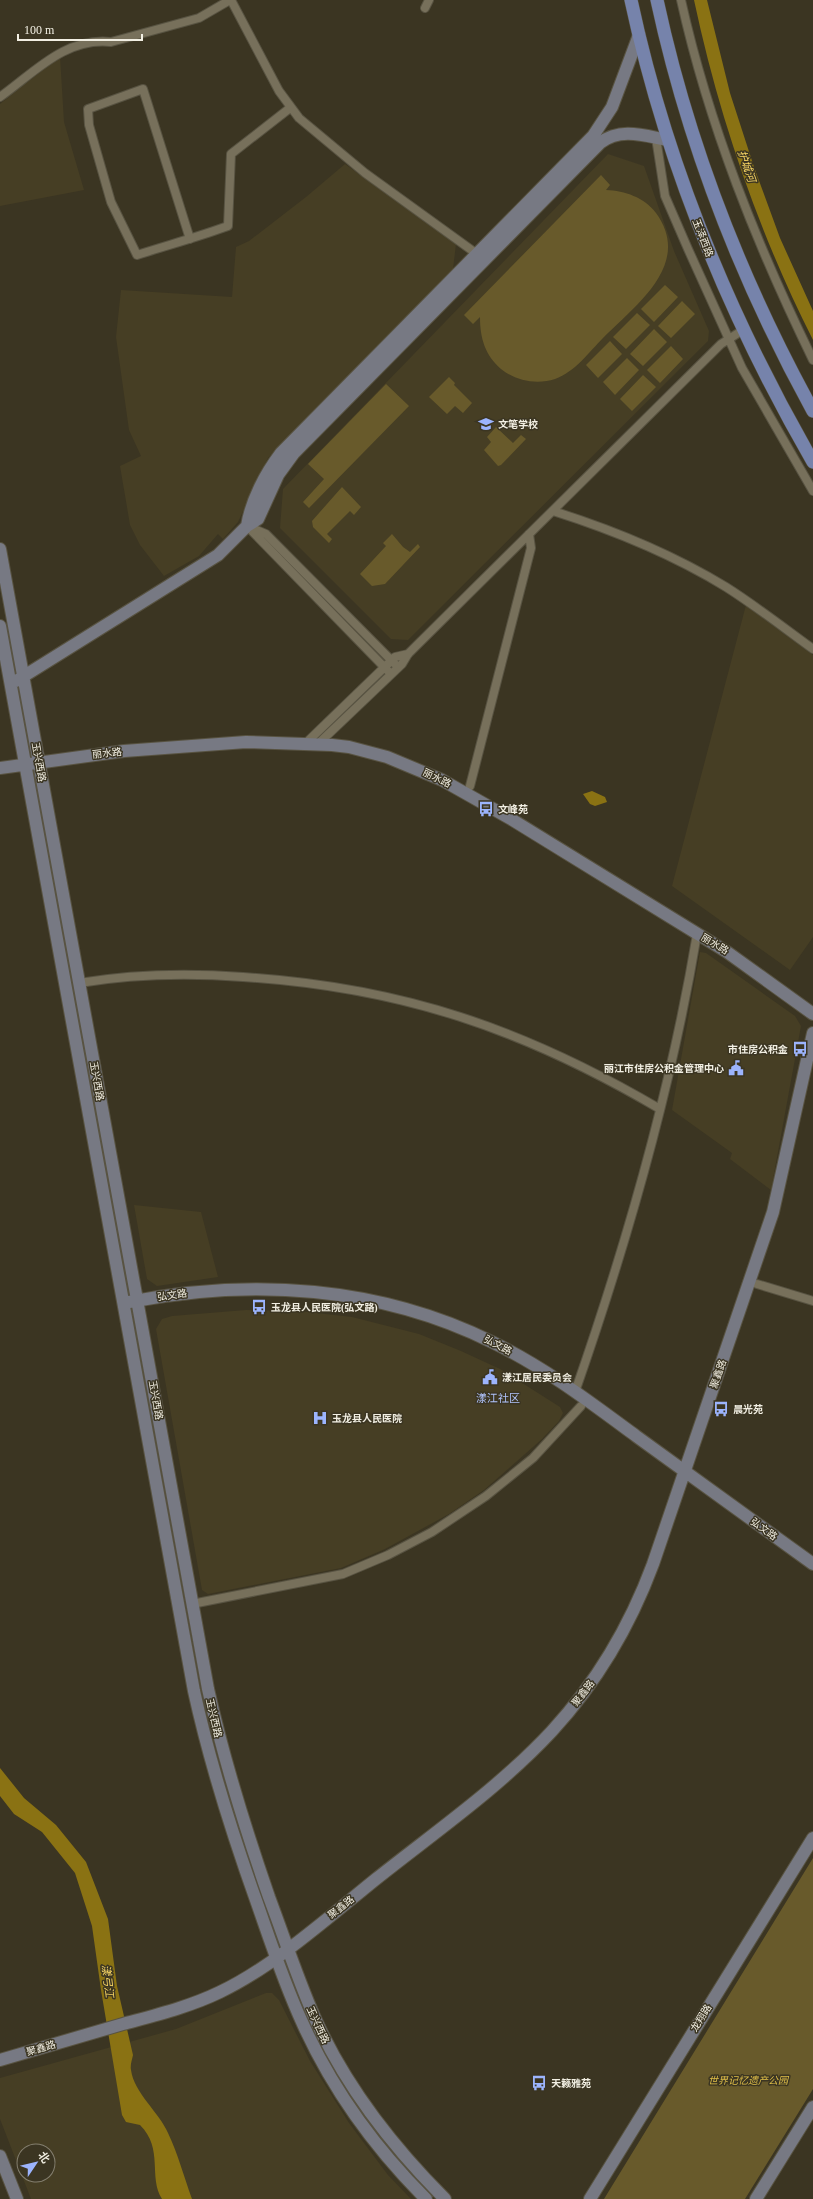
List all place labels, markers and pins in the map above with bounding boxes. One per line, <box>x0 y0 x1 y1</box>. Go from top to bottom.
school or university icon: 文笔学校 <box>477 415 495 433</box>
place label: 文笔学校 <box>498 418 538 430</box>
bus stop icon: 文峰苑 <box>477 800 495 818</box>
place label: 文峰苑 <box>498 804 528 815</box>
bus stop icon: 市住房公积金 <box>791 1040 809 1058</box>
place label: 市住房公积金 <box>728 1044 788 1055</box>
public building icon: 丽江市住房公积金管理中心 <box>727 1059 745 1077</box>
place label: 丽江市住房公积金管理中心 <box>604 1063 724 1074</box>
bus stop icon: 玉龙县人民医院(弘文路) <box>250 1298 268 1316</box>
place label: 玉龙县人民医院(弘文路) <box>271 1301 378 1314</box>
public building icon: 漾江居民委员会 <box>481 1368 499 1386</box>
place label: 漾江居民委员会 <box>502 1372 572 1383</box>
bus stop icon: 晨光苑 <box>712 1400 730 1418</box>
place label: 晨光苑 <box>733 1404 763 1415</box>
hospital icon: 玉龙县人民医院 <box>311 1409 329 1427</box>
place label: 玉龙县人民医院 <box>332 1412 402 1424</box>
bus stop icon: 天籁雅苑 <box>530 2074 548 2092</box>
place label: 天籁雅苑 <box>551 2078 591 2089</box>

